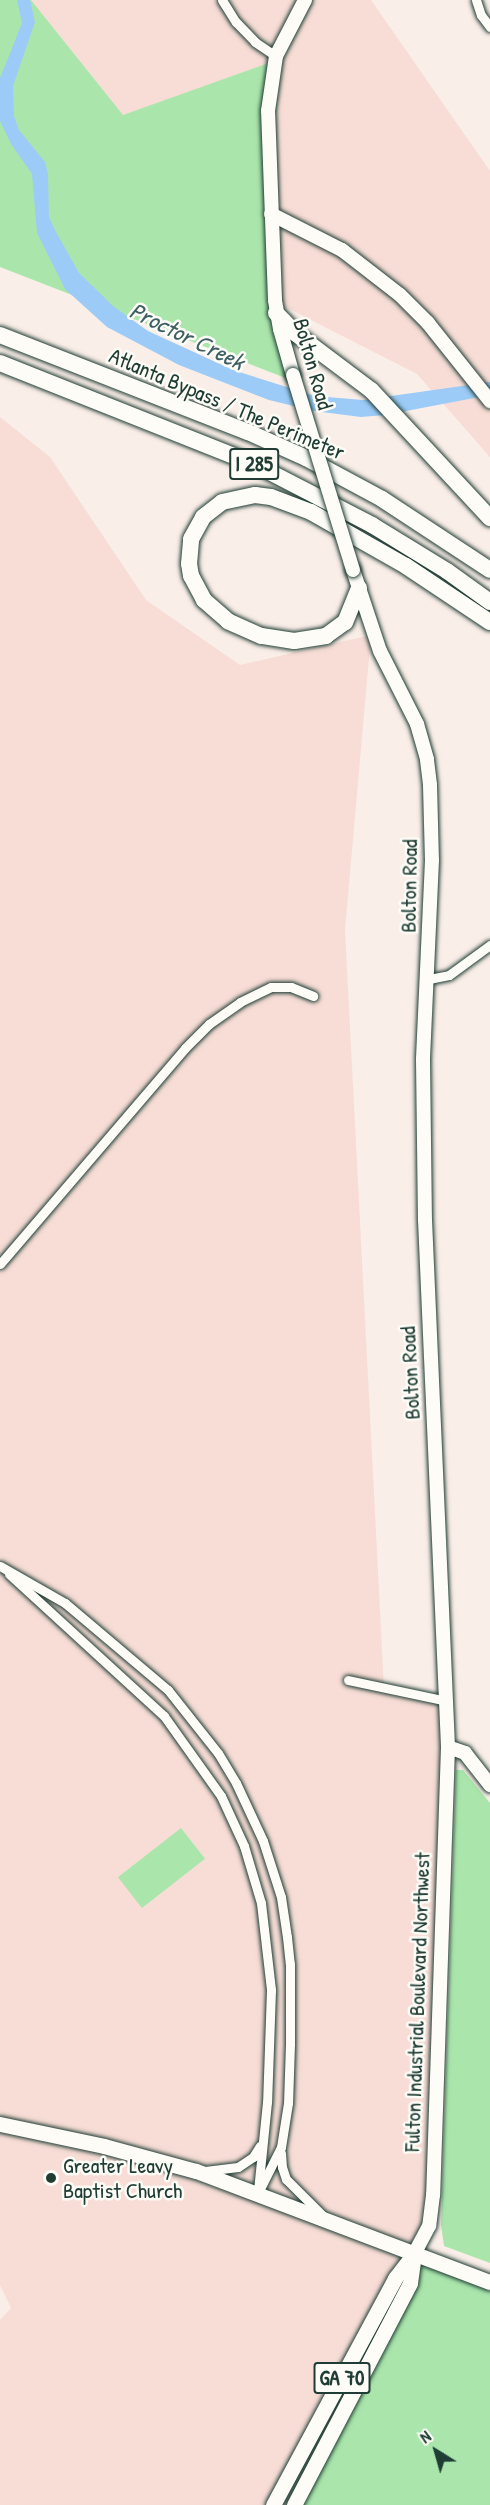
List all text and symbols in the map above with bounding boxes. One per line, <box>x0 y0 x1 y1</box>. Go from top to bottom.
water label: Proctor Creek <box>125 296 249 376</box>
street label: Bolton Road <box>287 315 339 413</box>
street label: Atlanta Bypass / The Perimeter <box>105 342 349 466</box>
road number: I 285 <box>228 446 280 482</box>
street label: Bolton Road <box>395 839 423 933</box>
street label: Bolton Road <box>394 1326 426 1420</box>
street label: Fulton Industrial Boulevard Northwest <box>399 1852 435 2152</box>
place label: Greater Leavy Baptist Church <box>63 2152 182 2204</box>
marker: Greater Leavy Baptist Church <box>44 2171 58 2185</box>
road number: GA 70 <box>314 2360 370 2396</box>
north arrow <box>406 2421 466 2481</box>
text: N <box>415 2425 435 2448</box>

